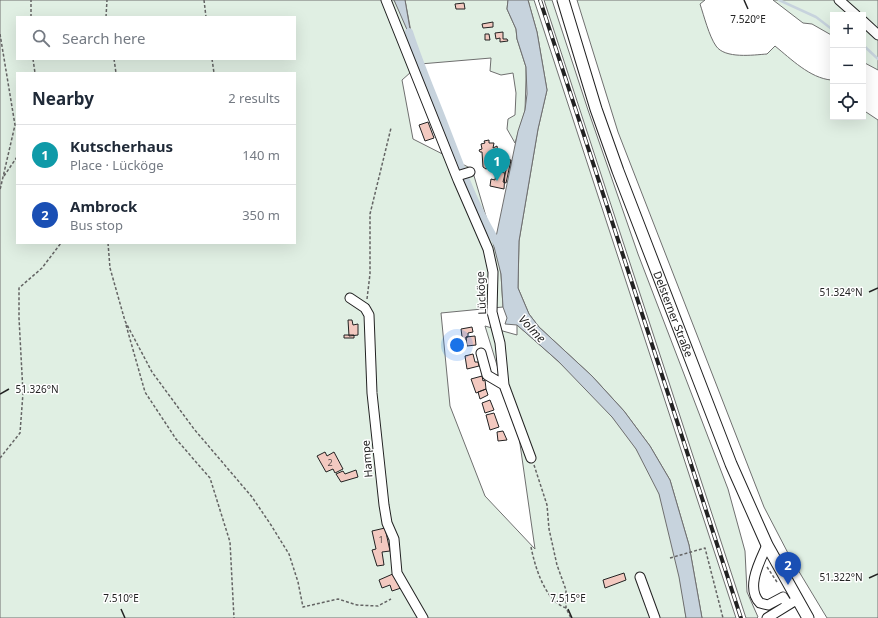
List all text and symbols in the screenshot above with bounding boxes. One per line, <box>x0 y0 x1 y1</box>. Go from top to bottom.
text: 7.520°E <box>730 12 766 26</box>
map controls <box>830 12 866 120</box>
button: + <box>830 12 866 48</box>
search box <box>16 16 296 60</box>
icon: search <box>30 27 52 49</box>
text: Search here <box>62 28 145 48</box>
button: − <box>830 48 866 84</box>
button: locate <box>830 84 866 120</box>
text: Nearby <box>32 87 94 110</box>
text: 2 results <box>228 89 280 107</box>
text: Kutscherhaus <box>70 136 173 156</box>
text: 1 <box>41 146 49 164</box>
text: 140 m <box>242 146 280 164</box>
pin: 1 <box>484 148 510 181</box>
text: Place · Lücköge <box>70 156 164 174</box>
text: Ambrock <box>70 196 137 216</box>
text: 2 <box>41 206 49 224</box>
text: 350 m <box>242 206 280 224</box>
text: Bus stop <box>70 216 123 234</box>
street label: Delsterner Straße <box>650 269 697 359</box>
street label: Lücköge <box>472 271 489 315</box>
text: 51.324°N <box>819 285 863 299</box>
water label: Volme <box>515 311 550 346</box>
your location <box>447 335 467 355</box>
text: 51.326°N <box>15 382 59 396</box>
street label: Hampe <box>357 440 376 478</box>
house number: 2 <box>327 456 333 469</box>
house number: 1 <box>378 533 384 546</box>
pin: 2 <box>775 552 801 585</box>
text: 51.322°N <box>819 570 863 584</box>
text: 7.510°E <box>103 591 139 605</box>
text: 7.515°E <box>550 591 586 605</box>

